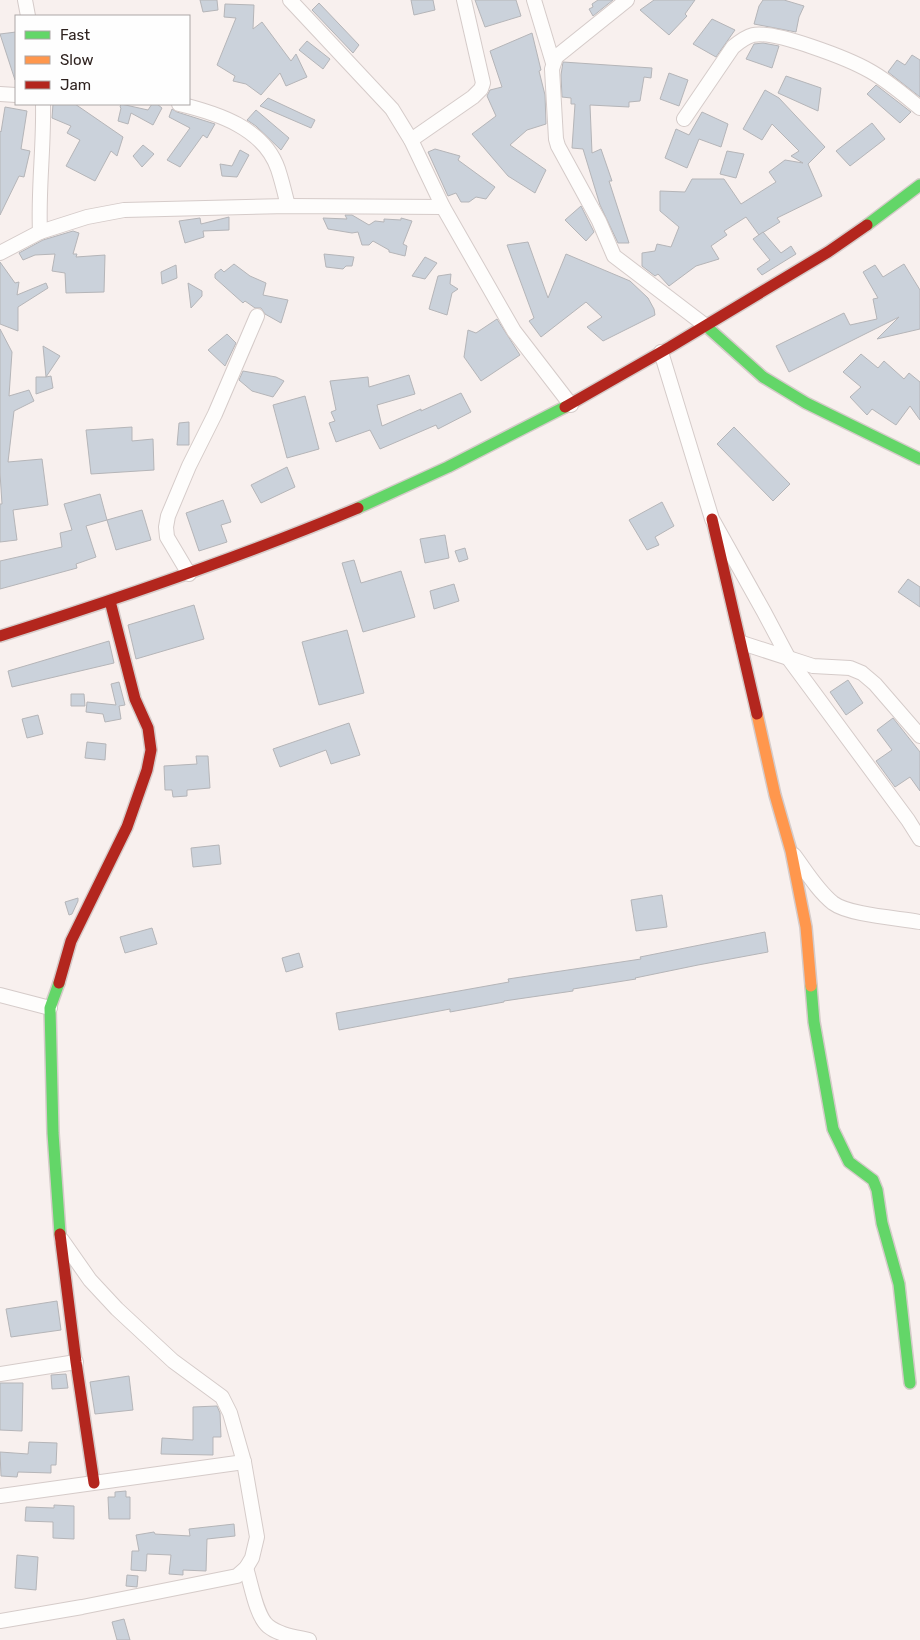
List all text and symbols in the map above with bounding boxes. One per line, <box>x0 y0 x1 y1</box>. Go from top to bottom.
legend <box>15 15 190 105</box>
text: Fast <box>60 26 90 44</box>
text: Slow <box>60 51 93 69</box>
text: Jam <box>60 76 91 94</box>

